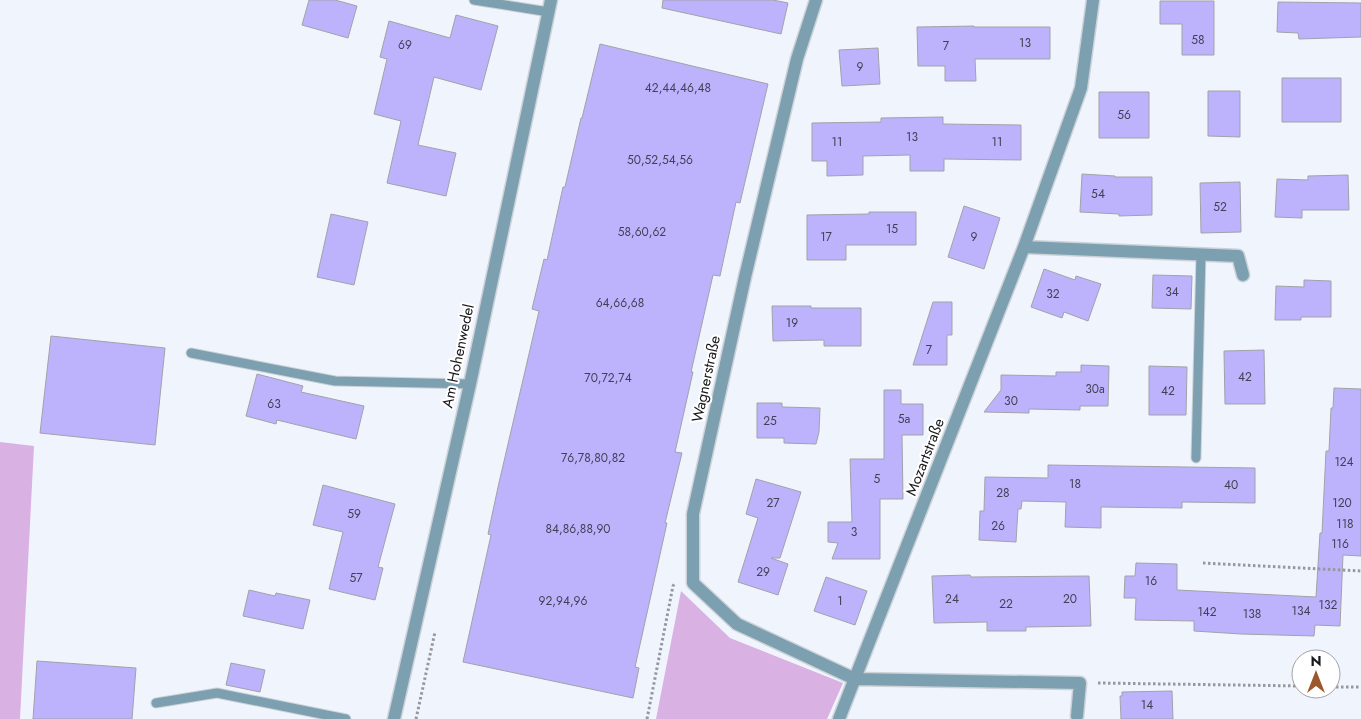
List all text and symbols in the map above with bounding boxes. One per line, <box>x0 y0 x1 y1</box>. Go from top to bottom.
house number: 58 <box>1191 31 1205 49</box>
house number: 13 <box>1019 34 1031 52</box>
house number: 69 <box>398 36 412 54</box>
house number: 7 <box>943 37 950 55</box>
house number: 9 <box>857 58 864 76</box>
house number: 42,44,46,48 <box>645 79 711 97</box>
house number: 56 <box>1117 106 1131 124</box>
house number: 13 <box>906 128 918 146</box>
house number: 11 <box>832 133 842 151</box>
house number: 11 <box>992 133 1002 151</box>
house number: 50,52,54,56 <box>627 151 693 169</box>
house number: 54 <box>1091 185 1105 203</box>
house number: 52 <box>1213 198 1227 216</box>
house number: 15 <box>886 220 898 238</box>
house number: 58,60,62 <box>618 223 666 241</box>
house number: 17 <box>820 228 833 246</box>
house number: 9 <box>971 228 978 246</box>
house number: 34 <box>1165 283 1179 301</box>
house number: 32 <box>1046 285 1060 303</box>
house number: 64,66,68 <box>596 294 644 312</box>
street label: Am Hohenwedel <box>436 302 480 410</box>
house number: 19 <box>786 314 798 332</box>
street label: Wagnerstraße <box>686 333 726 424</box>
house number: 7 <box>926 341 933 359</box>
house number: 42 <box>1238 368 1252 386</box>
house number: 70,72,74 <box>584 369 632 387</box>
house number: 30a <box>1085 380 1105 398</box>
house number: 42 <box>1161 382 1175 400</box>
house number: 30 <box>1004 392 1018 410</box>
house number: 63 <box>267 395 281 413</box>
house number: 5a <box>898 410 910 428</box>
house number: 25 <box>763 412 777 430</box>
street label: Mozartstraße <box>900 415 950 499</box>
house number: 76,78,80,82 <box>561 449 625 467</box>
house number: 124 <box>1334 453 1354 471</box>
house number: 5 <box>874 470 881 488</box>
house number: 18 <box>1069 475 1081 493</box>
house number: 40 <box>1224 476 1238 494</box>
house number: 28 <box>996 484 1010 502</box>
house number: 27 <box>766 494 780 512</box>
house number: 120 <box>1332 494 1352 512</box>
house number: 59 <box>347 505 361 523</box>
house number: 118 <box>1336 515 1354 533</box>
house number: 26 <box>991 517 1005 535</box>
house number: 84,86,88,90 <box>545 520 611 538</box>
house number: 3 <box>851 523 858 541</box>
house number: 116 <box>1331 535 1349 553</box>
house number: 29 <box>756 563 770 581</box>
house number: 57 <box>349 569 363 587</box>
house number: 16 <box>1145 572 1157 590</box>
house number: 24 <box>945 590 959 608</box>
house number: 20 <box>1063 590 1077 608</box>
house number: 92,94,96 <box>539 592 588 610</box>
house number: 1 <box>837 592 843 610</box>
house number: 22 <box>999 595 1013 613</box>
house number: 132 <box>1319 596 1338 614</box>
house number: 134 <box>1292 602 1310 620</box>
house number: 142 <box>1197 603 1217 621</box>
house number: 138 <box>1243 605 1261 623</box>
north arrow <box>1291 649 1341 699</box>
text: N <box>1310 651 1322 671</box>
house number: 14 <box>1141 696 1153 714</box>

